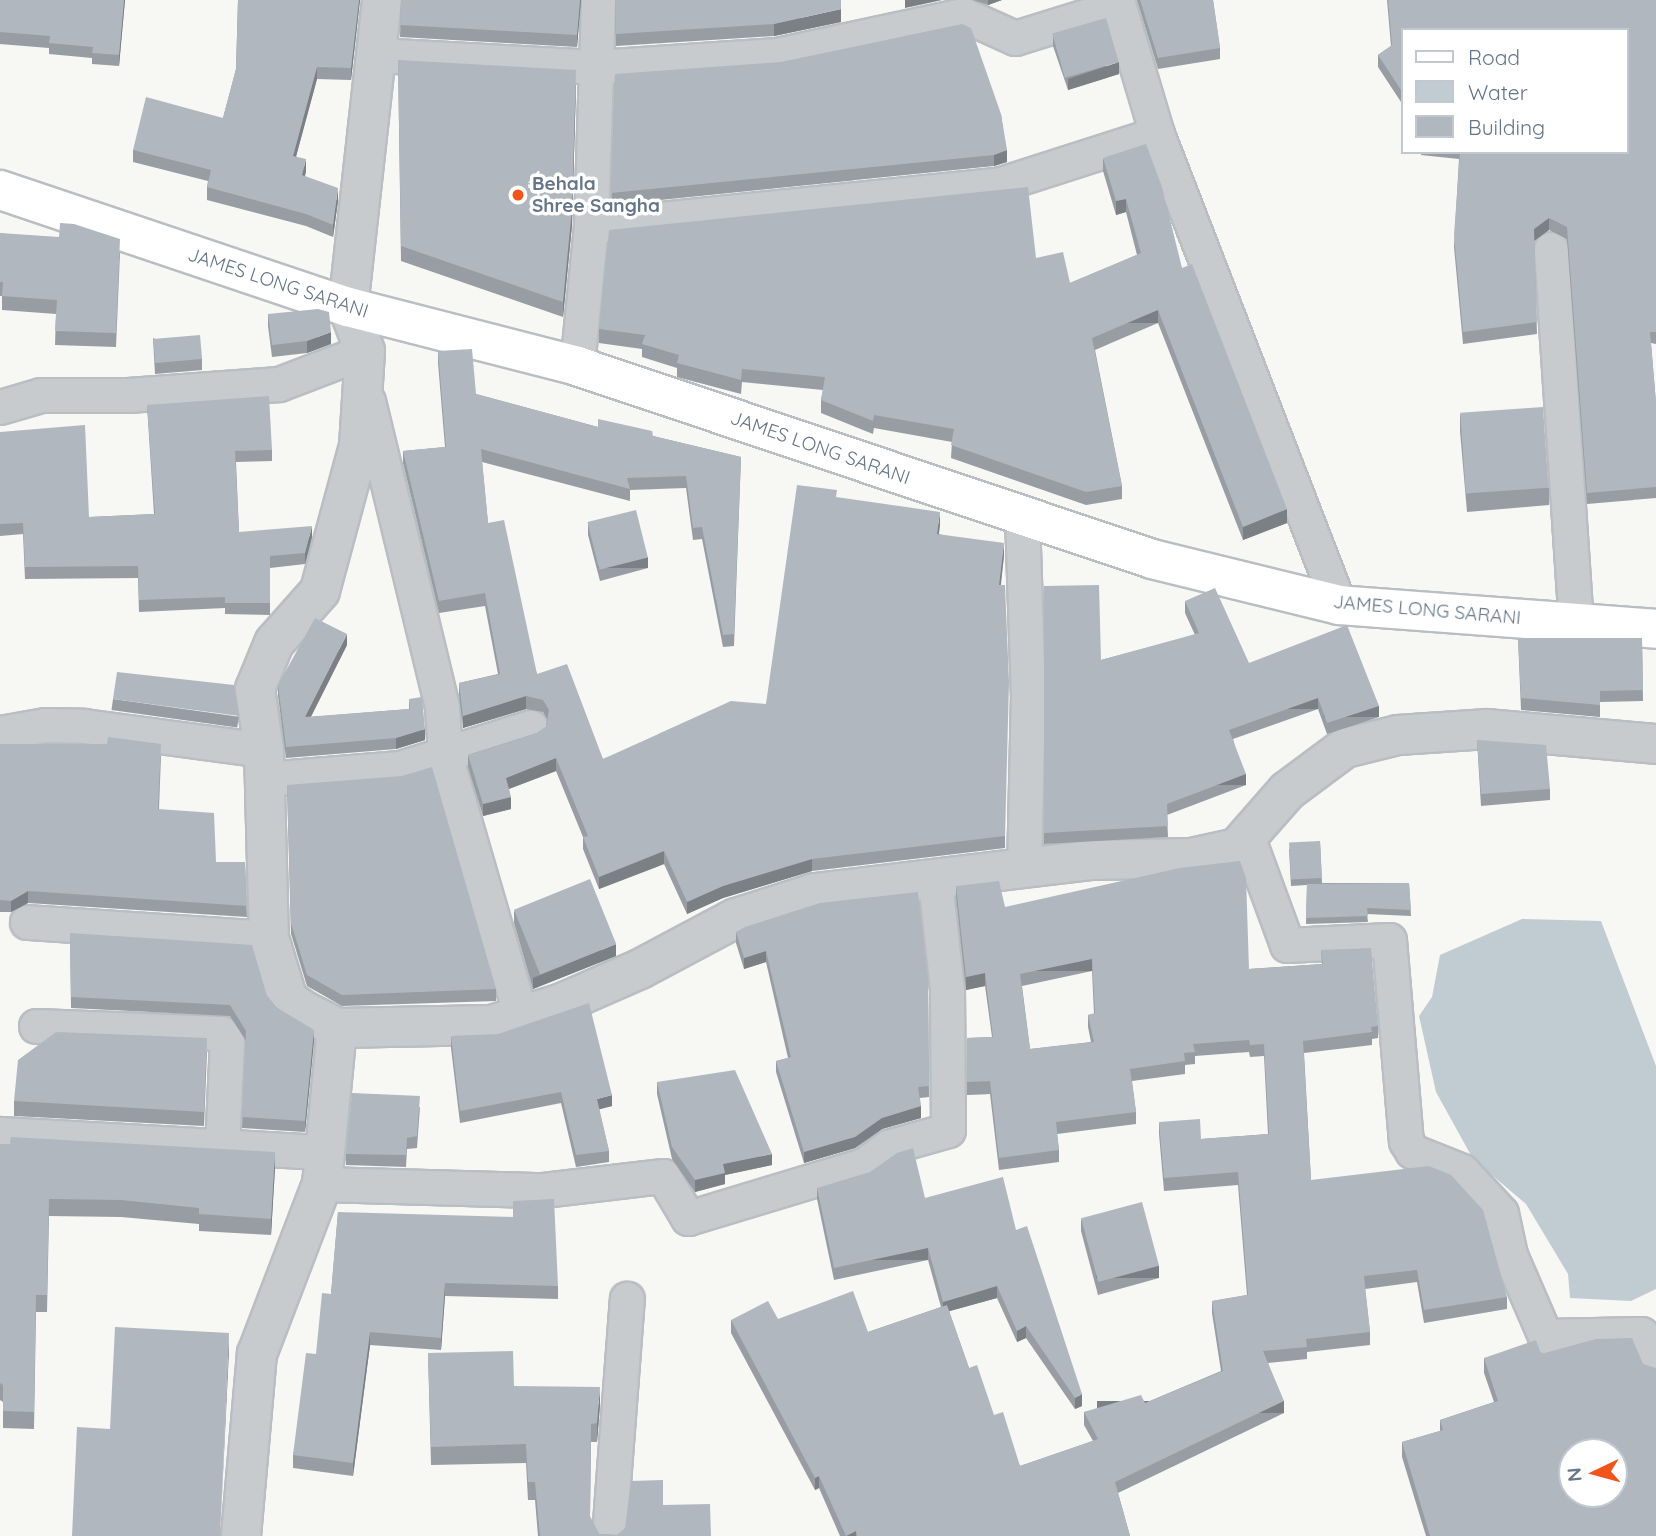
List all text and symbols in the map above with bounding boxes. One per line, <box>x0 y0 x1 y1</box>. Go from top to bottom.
legend <box>1400 28 1628 154</box>
text: Road <box>1468 44 1520 70</box>
text: Water <box>1468 79 1528 105</box>
text: Building <box>1468 114 1545 140</box>
place label: Behala Shree Sangha <box>532 173 660 217</box>
marker: Behala Shree Sangha <box>510 187 526 203</box>
street label: JAMES LONG SARANI <box>185 243 371 323</box>
street label: JAMES LONG SARANI <box>727 407 913 489</box>
street label: JAMES LONG SARANI <box>1332 590 1522 630</box>
north arrow <box>1558 1438 1628 1508</box>
text: N <box>1562 1467 1587 1483</box>

